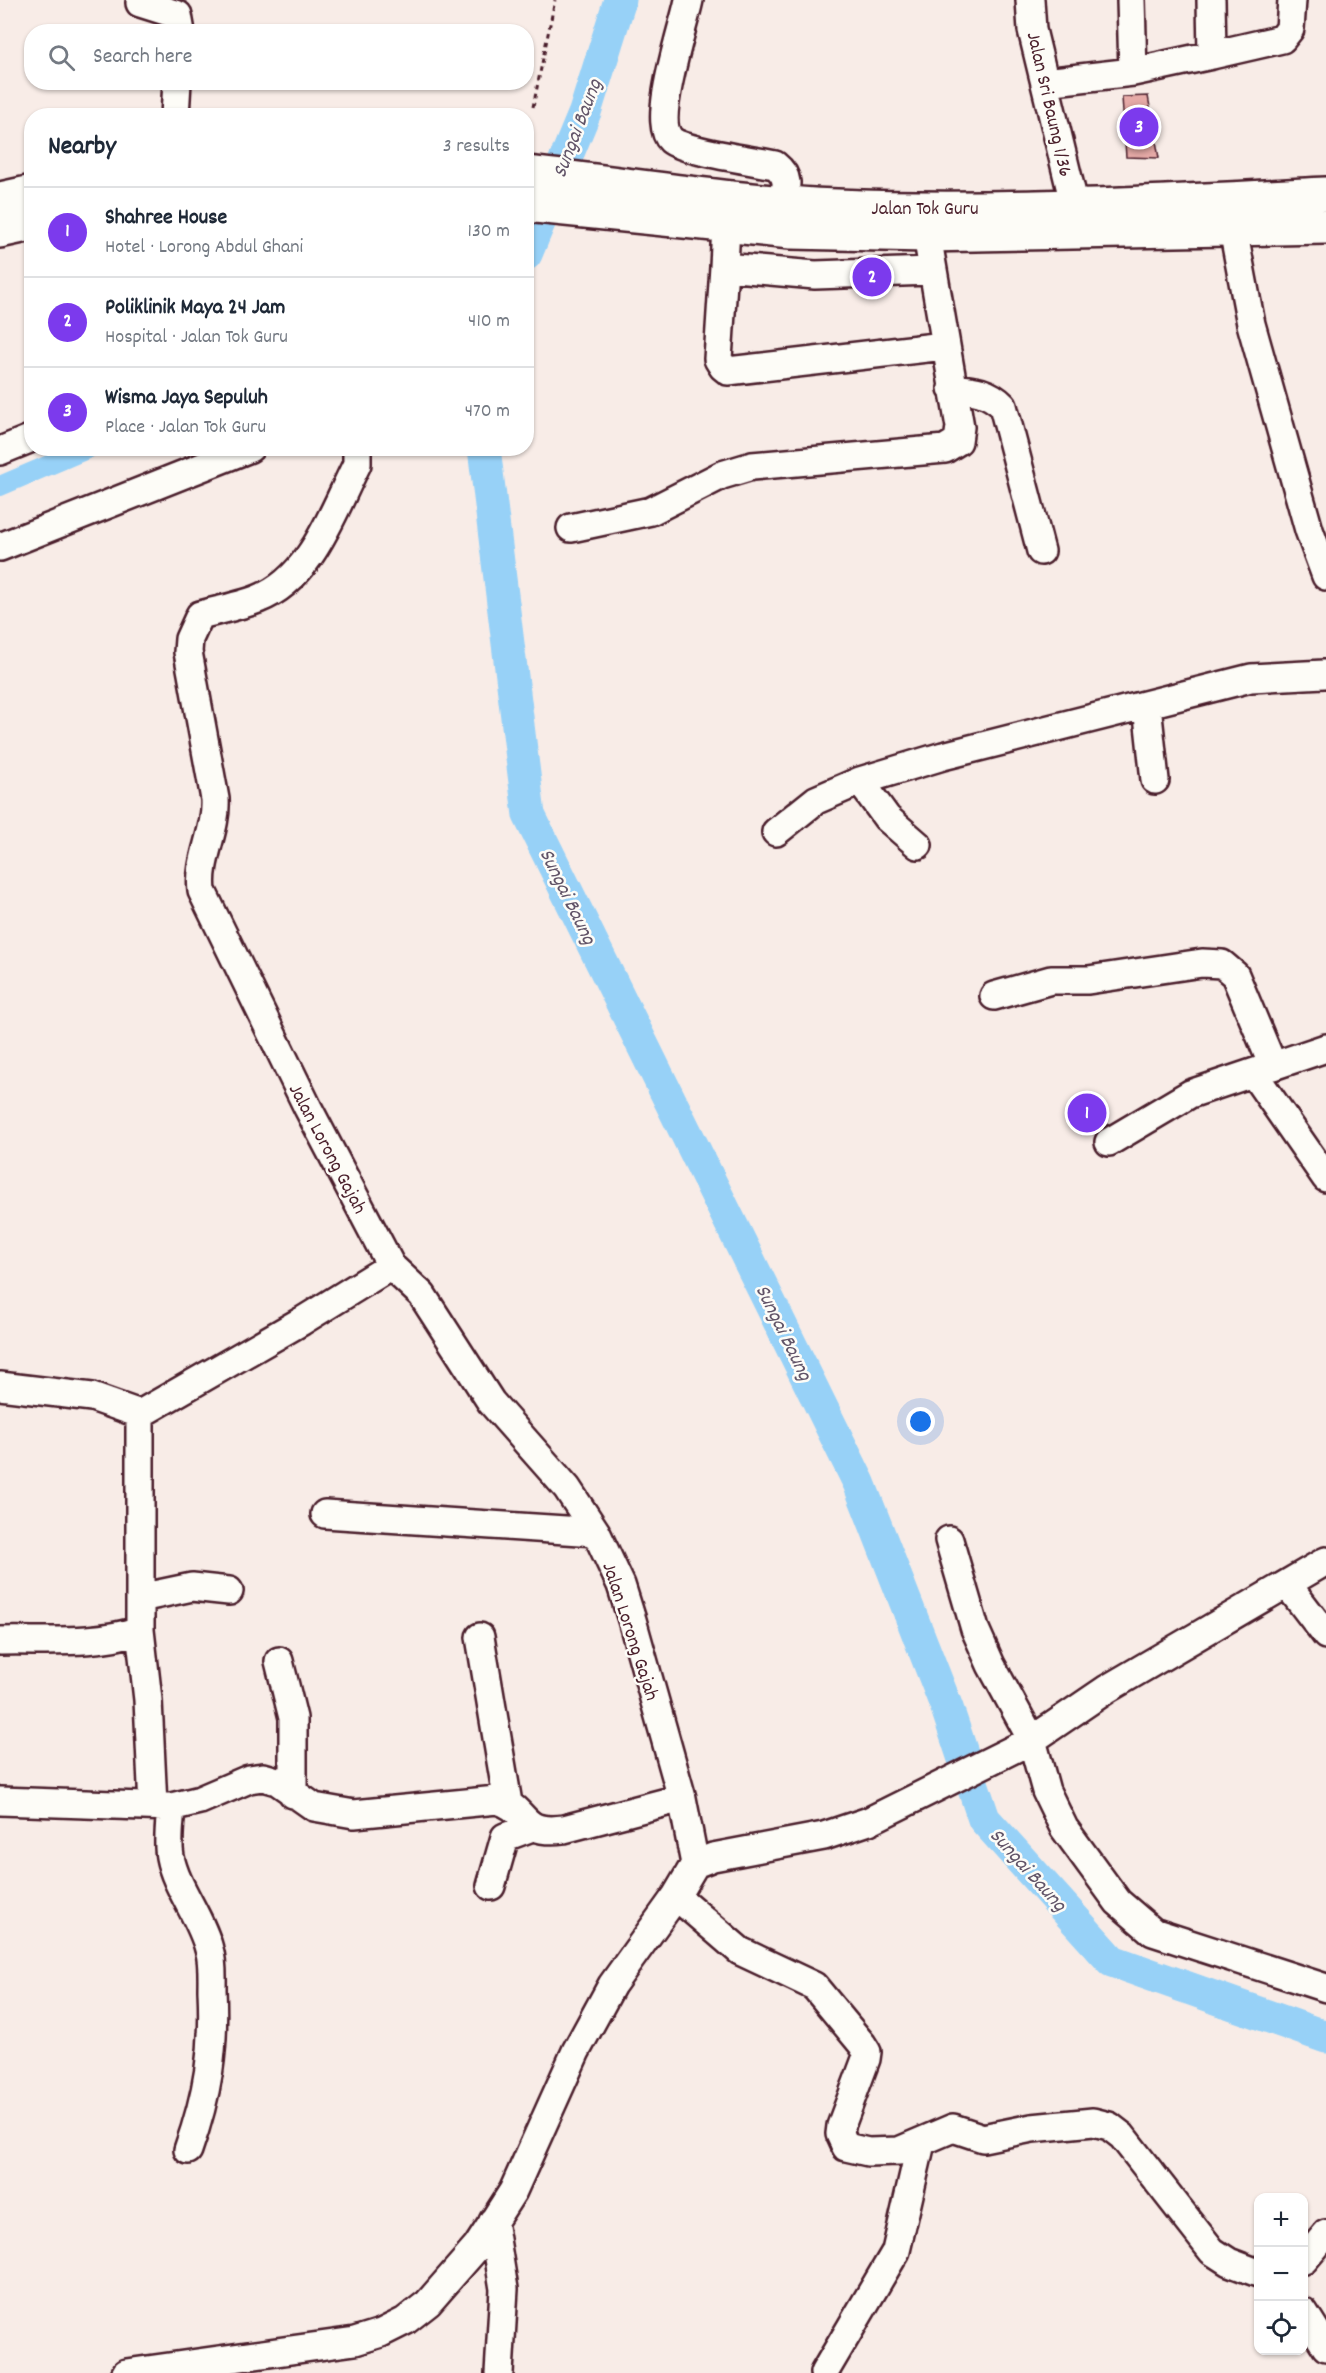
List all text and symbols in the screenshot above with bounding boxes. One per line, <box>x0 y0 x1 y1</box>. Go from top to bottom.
search box <box>24 24 534 90</box>
street label: Jalan Sri Baung 1/36 <box>1018 29 1078 180</box>
icon: search <box>45 41 78 74</box>
text: Search here <box>93 42 192 73</box>
water label: Sungai Baung <box>546 75 612 183</box>
pin: 3 <box>1120 104 1158 150</box>
text: Nearby <box>48 129 116 166</box>
text: 3 results <box>443 133 510 161</box>
street label: Jalan Tok Guru <box>871 196 979 224</box>
text: Shahree House <box>105 203 227 234</box>
text: 1 <box>65 218 70 246</box>
text: 130 m <box>468 218 510 246</box>
text: Hotel · Lorong Abdul Ghani <box>105 234 303 262</box>
pin: 2 <box>852 254 892 300</box>
text: Poliklinik Maya 24 Jam <box>105 293 285 324</box>
text: 2 <box>63 308 72 336</box>
text: 410 m <box>468 308 510 336</box>
text: Hospital · Jalan Tok Guru <box>105 324 288 352</box>
text: Wisma Jaya Sepuluh <box>105 383 268 414</box>
text: 3 <box>63 398 72 426</box>
text: 470 m <box>465 398 510 426</box>
text: Place · Jalan Tok Guru <box>105 414 266 442</box>
water label: Sungai Baung <box>530 844 603 951</box>
street label: Jalan Lorong Gajah <box>280 1079 372 1219</box>
pin: 1 <box>1068 1090 1106 1136</box>
water label: Sungai Baung <box>746 1280 819 1387</box>
your location <box>906 1407 935 1436</box>
street label: Jalan Lorong Gajah <box>594 1559 665 1705</box>
water label: Sungai Baung <box>981 1823 1073 1920</box>
map controls <box>1254 2193 1308 2355</box>
button: + <box>1254 2193 1308 2247</box>
button: − <box>1254 2247 1308 2301</box>
button: locate <box>1254 2301 1308 2355</box>

